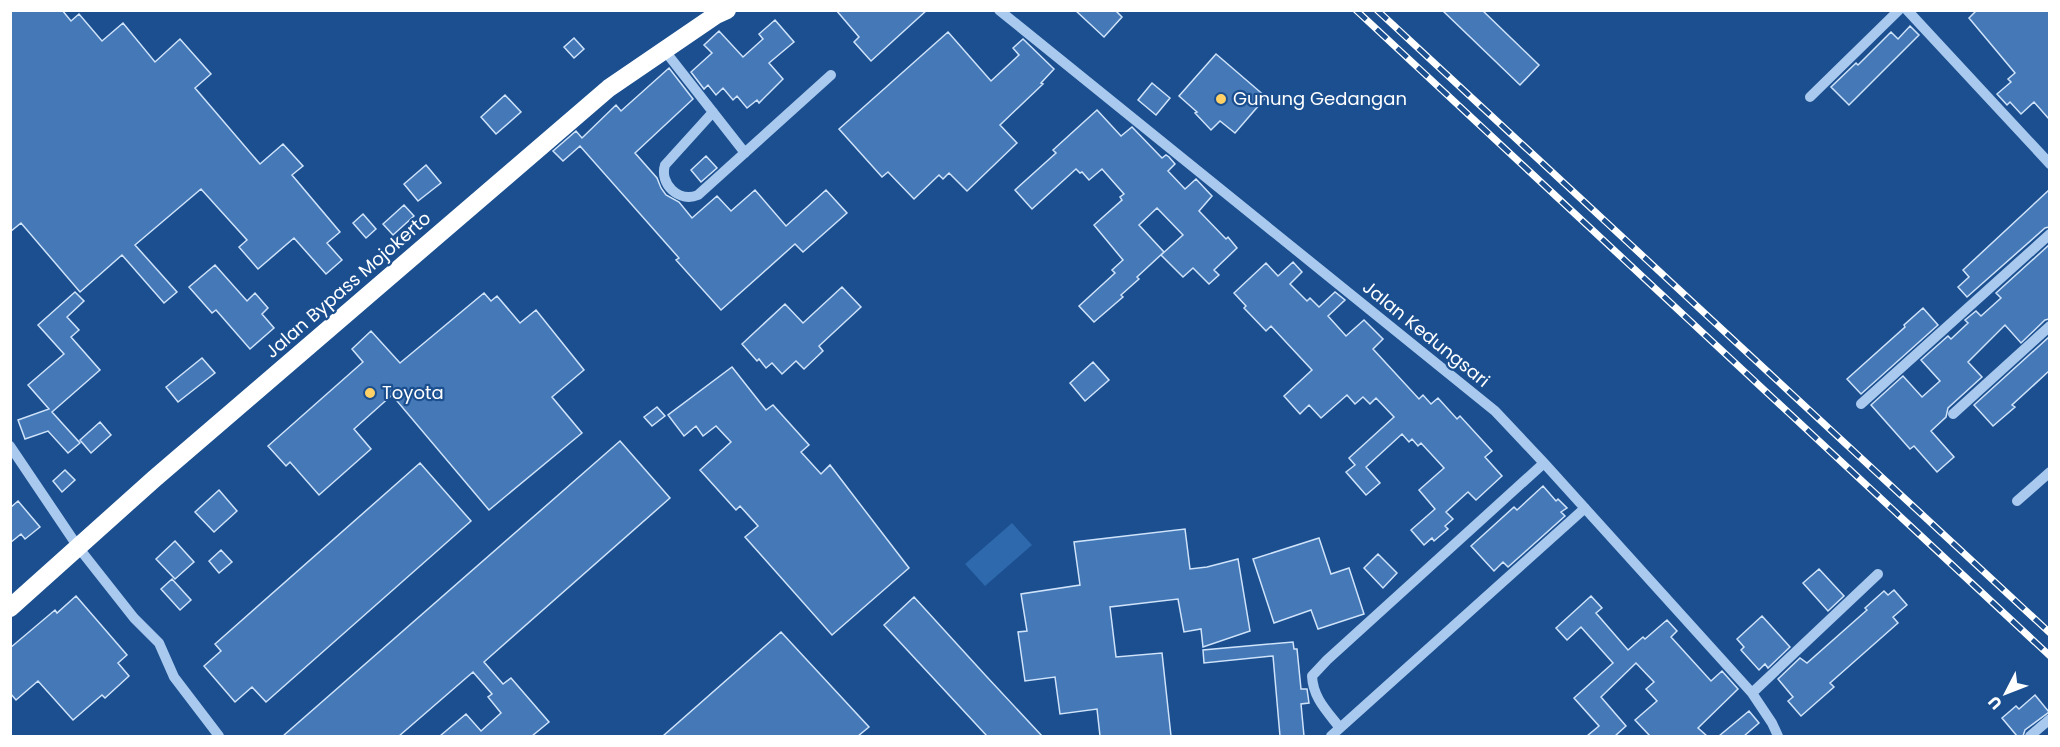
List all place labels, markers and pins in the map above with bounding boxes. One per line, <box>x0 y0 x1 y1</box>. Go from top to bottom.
place label: Gunung Gedangan <box>1233 86 1407 111</box>
marker: Gunung Gedangan <box>1214 92 1228 106</box>
place label: Toyota <box>382 380 444 405</box>
marker: Toyota <box>363 386 377 400</box>

